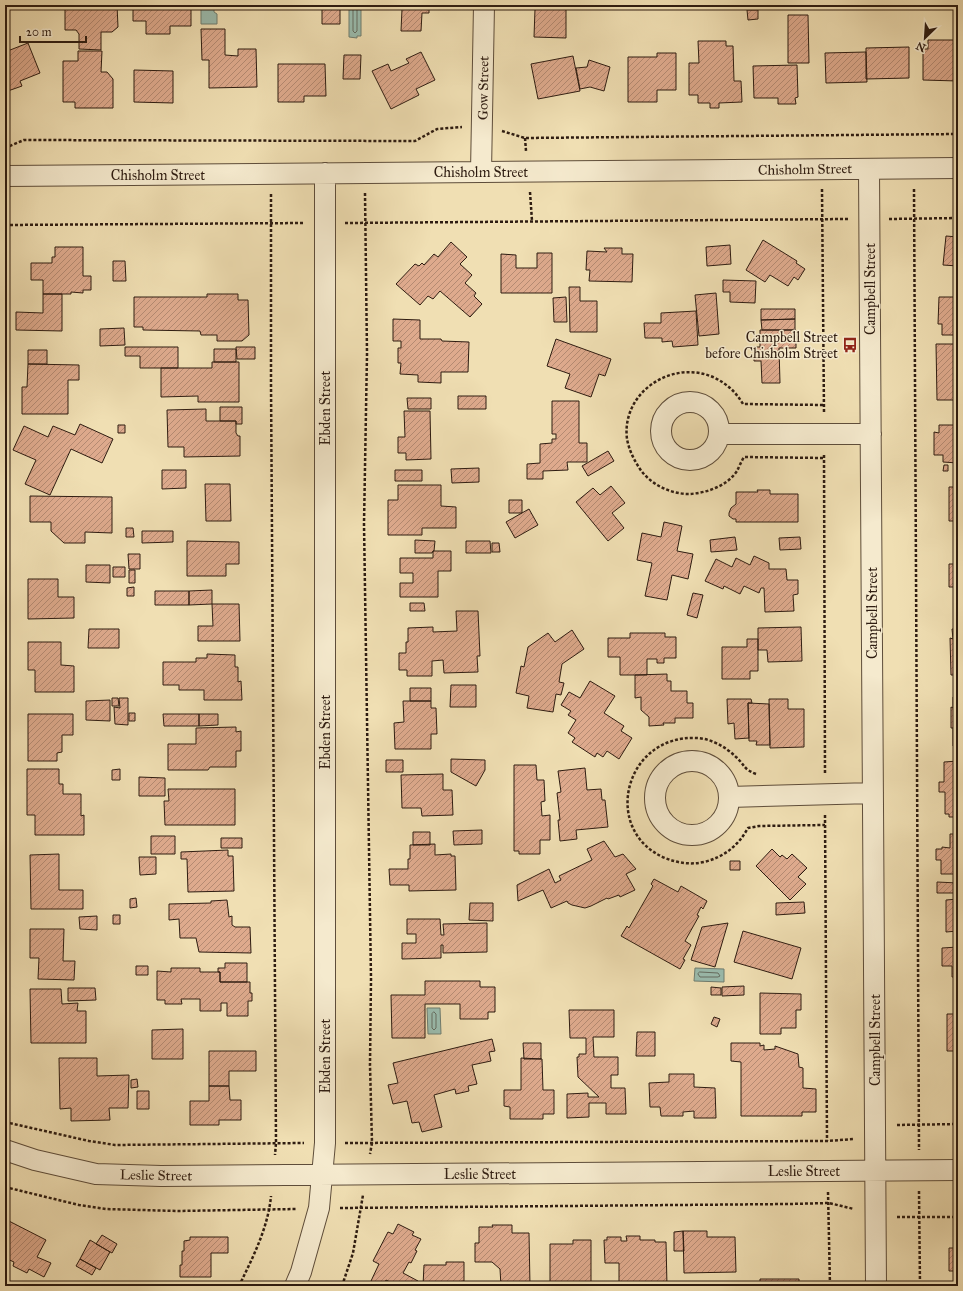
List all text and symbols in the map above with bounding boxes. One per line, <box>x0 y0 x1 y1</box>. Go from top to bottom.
scale bar <box>20 18 86 44</box>
north arrow <box>905 18 945 58</box>
text: 20 m <box>26 25 52 39</box>
text: N <box>913 38 928 54</box>
street label: Gow Street <box>474 56 493 120</box>
street label: Chisholm Street <box>758 160 852 179</box>
street label: Chisholm Street <box>434 164 528 181</box>
street label: Chisholm Street <box>111 167 205 184</box>
street label: Campbell Street <box>862 243 879 335</box>
place label: Campbell Street before Chisholm Street <box>705 329 838 362</box>
bus stop icon: Campbell Street before Chisholm Street <box>841 336 859 354</box>
street label: Ebden Street <box>317 370 334 446</box>
street label: Campbell Street <box>864 567 881 659</box>
street label: Ebden Street <box>317 694 334 770</box>
street label: Campbell Street <box>867 994 884 1086</box>
street label: Ebden Street <box>317 1018 334 1094</box>
street label: Leslie Street <box>768 1163 840 1180</box>
street label: Leslie Street <box>120 1166 192 1185</box>
street label: Leslie Street <box>444 1166 516 1183</box>

